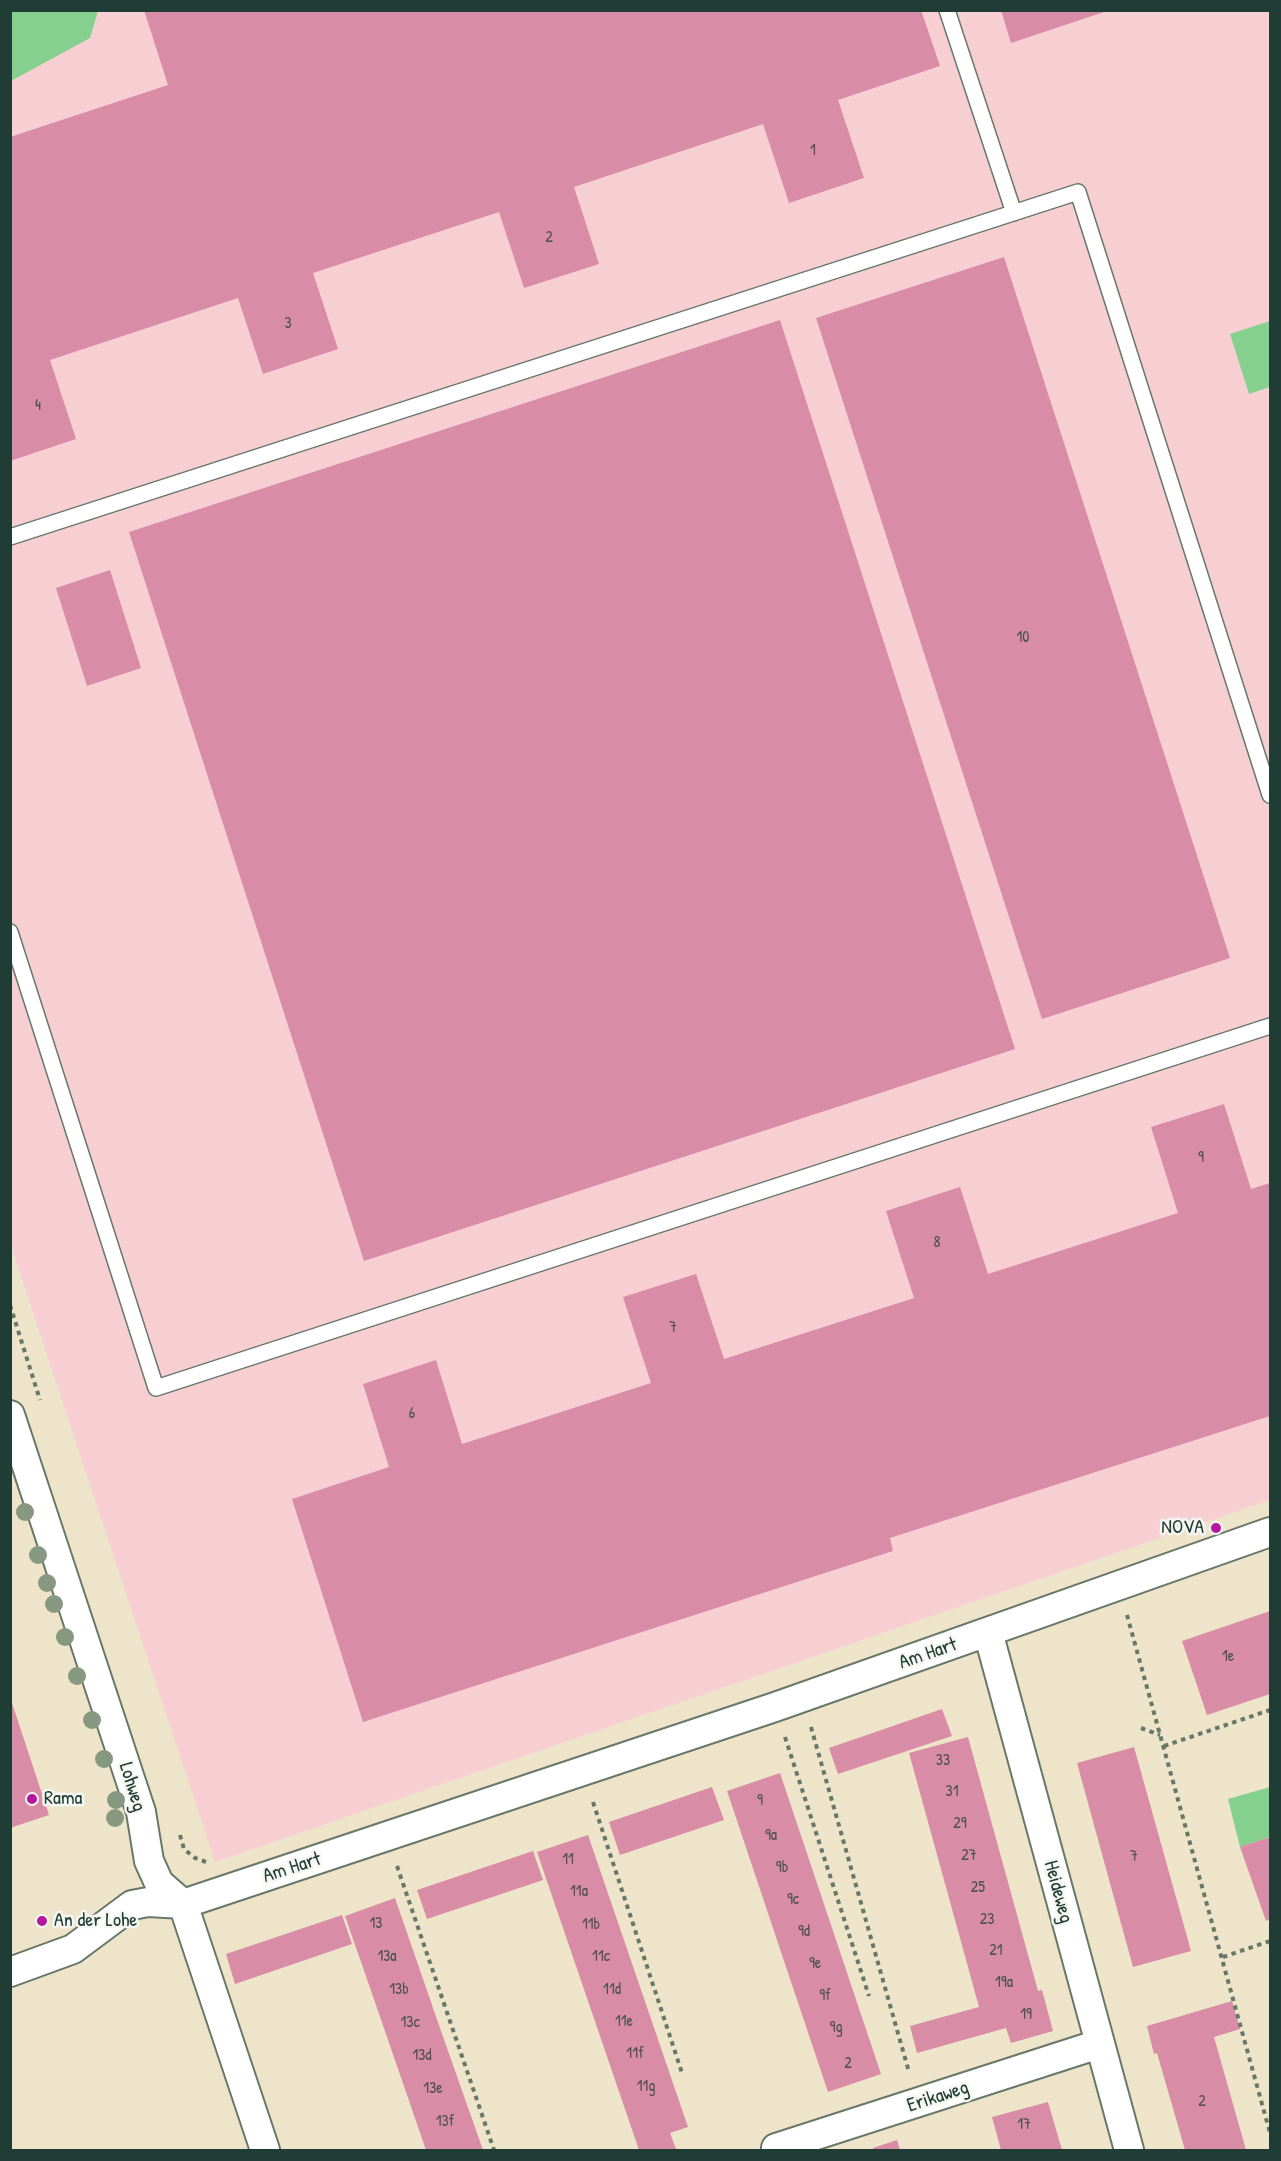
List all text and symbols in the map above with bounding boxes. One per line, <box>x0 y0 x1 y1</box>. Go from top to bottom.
house number: 1 <box>810 141 816 161</box>
house number: 2 <box>545 228 553 248</box>
house number: 3 <box>284 314 292 334</box>
house number: 4 <box>35 396 41 416</box>
house number: 10 <box>1017 628 1029 648</box>
house number: 9 <box>1198 1148 1204 1168</box>
house number: 8 <box>934 1233 940 1253</box>
house number: 7 <box>669 1318 677 1338</box>
house number: 6 <box>409 1404 415 1424</box>
place label: NOVA <box>1161 1516 1204 1540</box>
marker: NOVA <box>1209 1521 1223 1535</box>
street label: Am Hart <box>896 1633 960 1675</box>
house number: 1e <box>1222 1647 1234 1667</box>
house number: 33 <box>936 1751 950 1771</box>
street label: Lohweg <box>113 1760 151 1814</box>
house number: 31 <box>946 1782 958 1802</box>
place label: Rama <box>44 1787 82 1811</box>
house number: 9 <box>757 1791 763 1811</box>
marker: Rama <box>25 1792 39 1806</box>
house number: 29 <box>953 1814 967 1834</box>
house number: 9a <box>765 1826 777 1846</box>
house number: 27 <box>961 1846 977 1866</box>
street label: Am Hart <box>260 1847 324 1889</box>
house number: 7 <box>1130 1847 1138 1867</box>
house number: 11 <box>562 1850 574 1870</box>
house number: 9b <box>776 1858 788 1878</box>
street label: Heideweg <box>1038 1858 1078 1926</box>
house number: 25 <box>971 1878 985 1898</box>
house number: 11a <box>570 1882 588 1902</box>
house number: 9c <box>787 1890 799 1910</box>
place label: An der Lohe <box>54 1909 137 1933</box>
house number: 23 <box>980 1910 994 1930</box>
marker: An der Lohe <box>35 1914 49 1928</box>
house number: 13 <box>370 1914 382 1934</box>
house number: 11b <box>582 1915 600 1935</box>
house number: 9d <box>798 1922 810 1942</box>
house number: 21 <box>989 1941 1003 1961</box>
house number: 13a <box>377 1947 397 1967</box>
house number: 11c <box>592 1947 610 1967</box>
house number: 9e <box>809 1954 821 1974</box>
house number: 19a <box>995 1973 1013 1993</box>
house number: 13b <box>389 1980 409 2000</box>
house number: 11d <box>603 1980 621 2000</box>
house number: 9f <box>819 1986 831 2006</box>
house number: 19 <box>1020 2005 1032 2025</box>
house number: 11e <box>615 2012 633 2032</box>
house number: 13c <box>400 2013 420 2033</box>
house number: 9g <box>830 2018 842 2038</box>
house number: 11f <box>626 2044 644 2064</box>
house number: 13d <box>412 2046 432 2066</box>
house number: 2 <box>844 2054 852 2074</box>
street label: Erikaweg <box>904 2076 972 2118</box>
house number: 11g <box>637 2077 655 2097</box>
house number: 13e <box>423 2079 443 2099</box>
house number: 2 <box>1198 2092 1206 2112</box>
house number: 13f <box>436 2112 454 2132</box>
house number: 17 <box>1017 2115 1031 2135</box>

